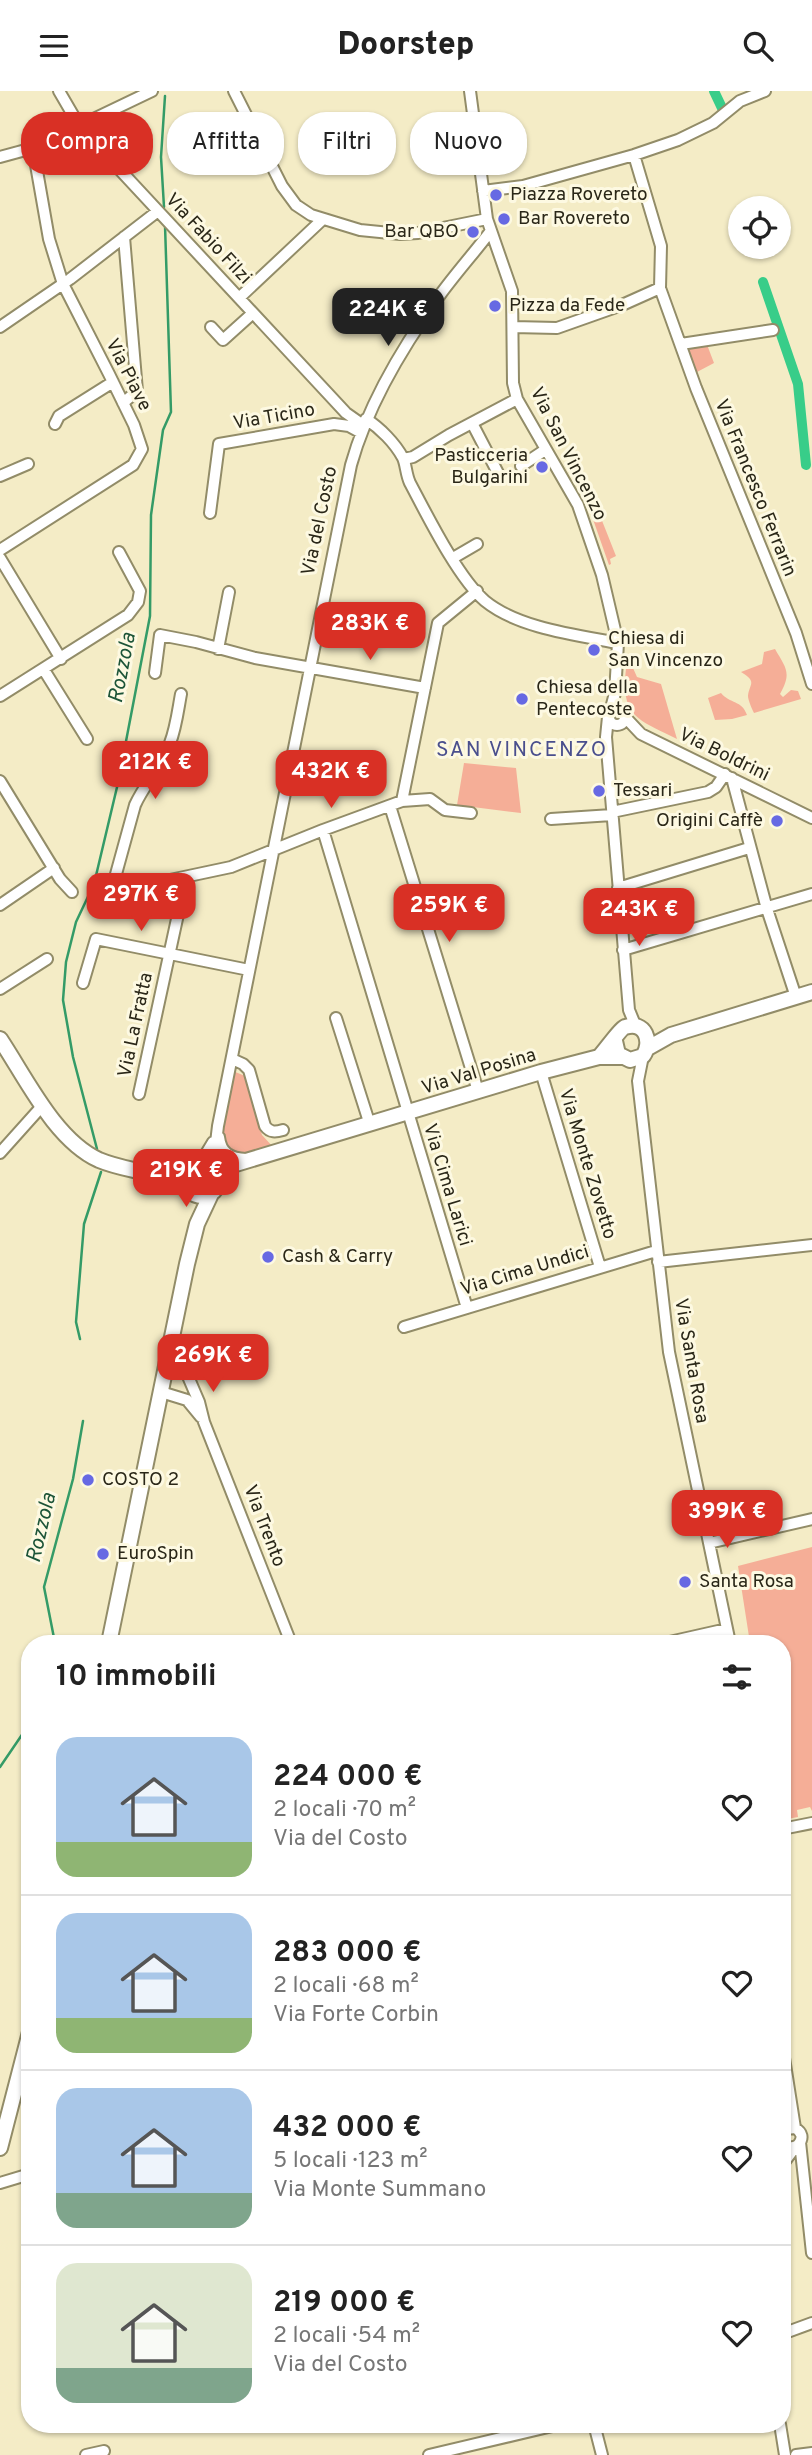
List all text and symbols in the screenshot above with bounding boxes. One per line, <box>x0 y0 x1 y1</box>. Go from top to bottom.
text: Doorstep <box>338 26 474 66</box>
icon: menu <box>35 27 73 65</box>
icon: search <box>739 27 777 65</box>
chip: Compra <box>21 112 153 175</box>
chip: Affitta <box>167 112 284 175</box>
chip: Filtri <box>298 112 396 175</box>
chip: Nuovo <box>410 112 527 175</box>
place label: Piazza Rovereto <box>510 183 648 207</box>
marker: Piazza Rovereto <box>488 187 504 203</box>
street label: Via Fabio Filzi <box>160 188 256 290</box>
map controls <box>728 196 791 259</box>
button: locate <box>728 196 791 259</box>
place label: Bar Rovereto <box>518 207 630 231</box>
marker: Bar Rovereto <box>496 211 512 227</box>
place label: Bar QBO <box>384 220 459 244</box>
marker: Bar QBO <box>465 224 481 240</box>
pin: 224K € <box>331 289 445 348</box>
place label: Pizza da Fede <box>509 294 625 318</box>
text: 224K € <box>348 296 428 325</box>
marker: Pizza da Fede <box>487 298 503 314</box>
street label: Via Piave <box>100 335 156 415</box>
street label: Via San Vincenzo <box>524 383 612 525</box>
street label: Via Francesco Ferrarin <box>708 396 802 580</box>
street label: Via Ticino <box>231 398 317 436</box>
place label: Pasticceria Bulgarini <box>434 444 528 490</box>
marker: Pasticceria Bulgarini <box>534 459 550 475</box>
street label: Via del Costo <box>297 464 343 578</box>
pin: 283K € <box>313 603 427 662</box>
text: 283K € <box>331 610 409 639</box>
place label: Chiesa di San Vincenzo <box>608 627 723 673</box>
water label: Rozzola <box>103 630 143 705</box>
marker: Chiesa di San Vincenzo <box>586 642 602 658</box>
place label: Chiesa della Pentecoste <box>536 676 638 722</box>
marker: Chiesa della Pentecoste <box>514 691 530 707</box>
street label: Via Boldrini <box>675 723 773 787</box>
district label: SAN VINCENZO <box>436 737 608 764</box>
pin: 212K € <box>98 741 212 801</box>
text: 212K € <box>118 749 192 778</box>
pin: 432K € <box>274 751 388 810</box>
text: 432K € <box>292 758 370 787</box>
place label: Tessari <box>613 779 672 803</box>
marker: Tessari <box>591 783 607 799</box>
place label: Origini Caffè <box>656 809 763 833</box>
marker: Origini Caffè <box>769 813 785 829</box>
pin: 297K € <box>84 873 198 933</box>
text: 297K € <box>103 881 179 910</box>
pin: 259K € <box>392 885 506 944</box>
pin: 243K € <box>582 889 696 948</box>
text: 259K € <box>410 892 488 921</box>
text: 243K € <box>599 896 679 925</box>
street label: Via La Fratta <box>113 970 159 1080</box>
street label: Via Val Posina <box>419 1043 539 1101</box>
street label: Via Monte Zovetto <box>553 1086 621 1242</box>
street label: Via Cima Larici <box>417 1121 477 1249</box>
pin: 219K € <box>129 1149 243 1209</box>
text: 219K € <box>149 1157 223 1186</box>
street label: Via Cima Undici <box>458 1240 592 1302</box>
place label: Cash & Carry <box>282 1245 393 1269</box>
marker: Cash & Carry <box>260 1249 276 1265</box>
street label: Via Santa Rosa <box>668 1297 714 1425</box>
pin: 269K € <box>156 1335 270 1394</box>
text: 269K € <box>173 1342 253 1371</box>
place label: COSTO 2 <box>102 1468 179 1492</box>
marker: COSTO 2 <box>80 1472 96 1488</box>
street label: Via Trento <box>237 1482 291 1570</box>
water label: Rozzola <box>21 1490 63 1566</box>
pin: 399K € <box>670 1491 784 1550</box>
text: 399K € <box>688 1498 766 1527</box>
place label: EuroSpin <box>117 1542 194 1566</box>
marker: EuroSpin <box>95 1546 111 1562</box>
place label: Santa Rosa <box>699 1570 794 1594</box>
marker: Santa Rosa <box>677 1574 693 1590</box>
icon: filters <box>718 1658 756 1696</box>
text: 10 immobili <box>56 1659 217 1696</box>
text: 224 000 € <box>273 1759 422 1796</box>
icon: home <box>112 1765 196 1849</box>
icon: heart <box>718 1788 756 1826</box>
text: 2 locali · 70 m² <box>273 1796 416 1825</box>
text: Via del Costo <box>273 1825 408 1854</box>
text: 283 000 € <box>273 1935 422 1972</box>
icon: home <box>112 1941 196 2025</box>
icon: heart <box>718 1964 756 2002</box>
text: 2 locali · 68 m² <box>273 1972 419 2001</box>
text: Via Forte Corbin <box>273 2001 439 2030</box>
text: 432 000 € <box>273 2110 421 2147</box>
icon: home <box>112 2116 196 2200</box>
icon: heart <box>718 2139 756 2177</box>
text: 5 locali · 123 m² <box>273 2147 428 2176</box>
text: Via Monte Summano <box>273 2176 486 2205</box>
text: 219 000 € <box>273 2285 415 2322</box>
icon: home <box>112 2291 196 2375</box>
icon: heart <box>718 2314 756 2352</box>
text: 2 locali · 54 m² <box>273 2322 420 2351</box>
text: Via del Costo <box>273 2351 408 2380</box>

